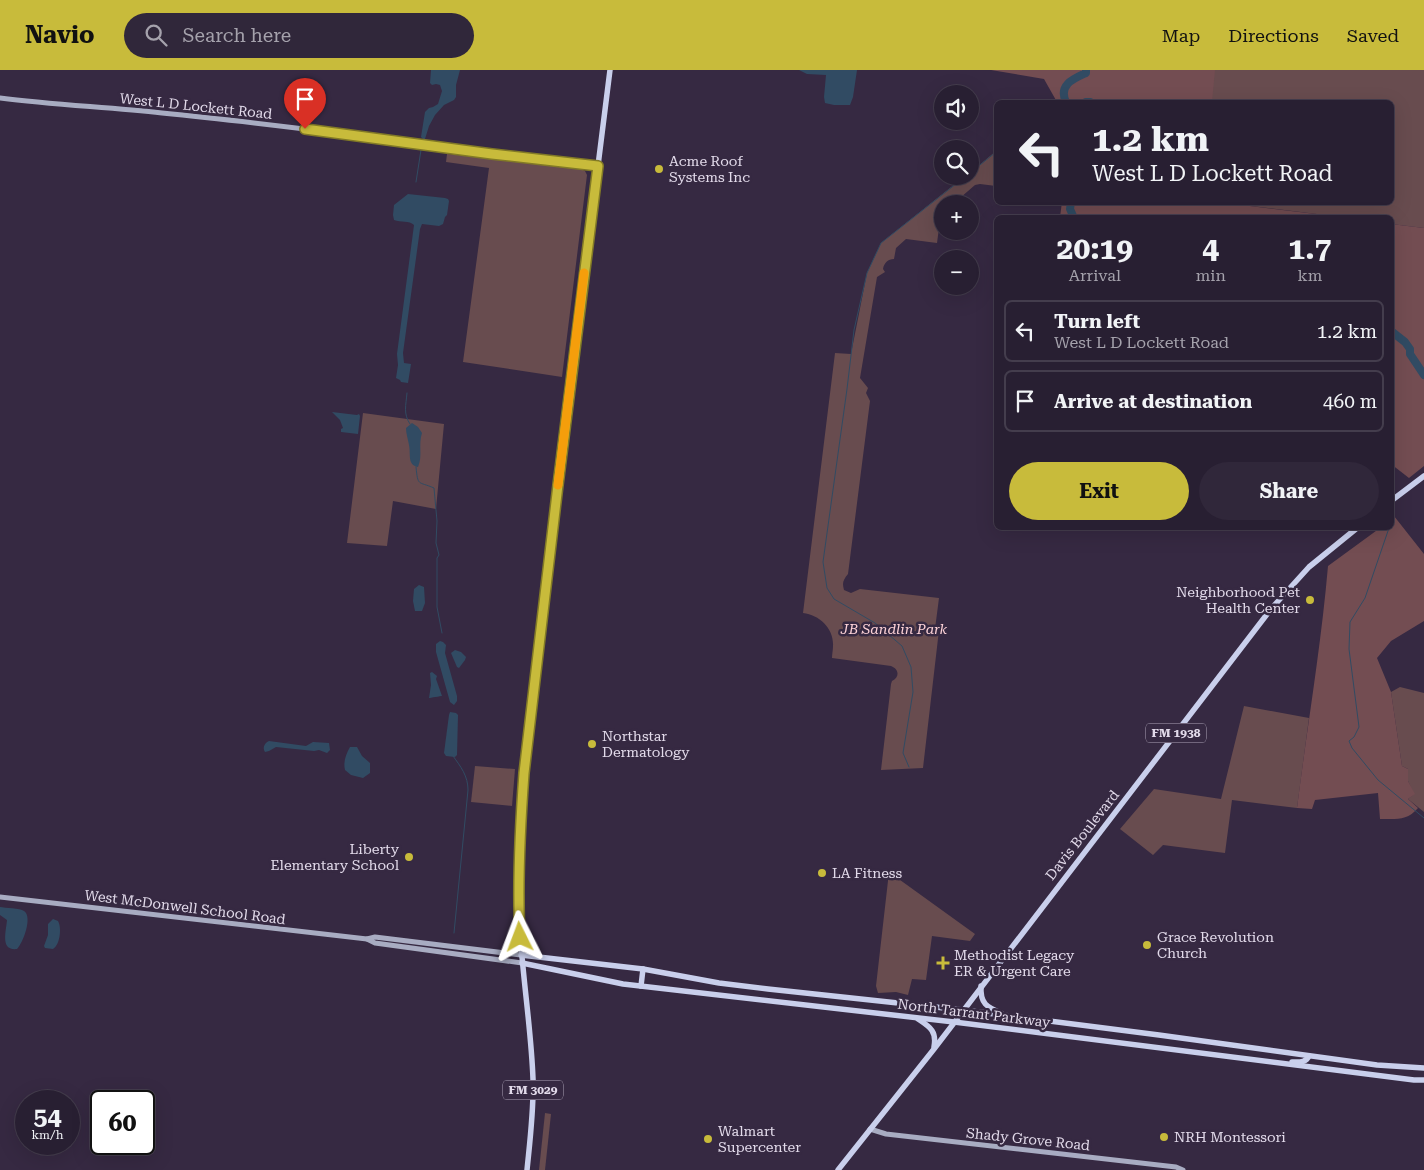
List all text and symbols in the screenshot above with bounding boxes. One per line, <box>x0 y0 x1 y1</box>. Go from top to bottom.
search box <box>124 13 474 58</box>
text: Navio <box>25 21 94 49</box>
icon: search <box>142 21 170 49</box>
text: Search here <box>182 24 291 47</box>
text: Map <box>1162 25 1200 46</box>
text: Directions <box>1228 25 1319 46</box>
text: Saved <box>1347 25 1399 46</box>
pin <box>284 78 326 129</box>
icon: arrive <box>291 85 319 113</box>
map controls <box>934 85 979 295</box>
button: sound <box>934 85 979 130</box>
street label: West L D Lockett Road <box>119 90 273 122</box>
text: 1.2 km <box>1092 119 1209 160</box>
icon: left <box>1009 120 1074 185</box>
button: search <box>934 140 979 185</box>
place label: Acme Roof Systems Inc <box>669 153 750 185</box>
text: West L D Lockett Road <box>1092 161 1333 186</box>
marker: Acme Roof Systems Inc <box>653 163 665 175</box>
button: + <box>934 195 979 240</box>
text: 20:19 <box>1057 231 1133 266</box>
text: 4 <box>1202 231 1219 266</box>
text: 1.7 <box>1288 231 1331 266</box>
button: − <box>934 250 979 295</box>
text: Arrival <box>1069 266 1121 285</box>
text: min <box>1196 266 1226 285</box>
text: km <box>1298 266 1322 285</box>
text: Turn left <box>1054 310 1140 333</box>
icon: left <box>1011 317 1039 345</box>
text: 1.2 km <box>1317 320 1377 343</box>
text: West L D Lockett Road <box>1054 333 1229 352</box>
icon: arrive <box>1011 387 1039 415</box>
text: Arrive at destination <box>1054 390 1252 413</box>
text: 460 m <box>1323 390 1377 413</box>
button: Exit <box>1009 462 1189 520</box>
button: Share <box>1199 462 1379 520</box>
place label: Neighborhood Pet Health Center <box>1176 584 1300 616</box>
marker: Neighborhood Pet Health Center <box>1304 594 1316 606</box>
park label: JB Sandlin Park <box>840 621 948 637</box>
road number: FM 1938 <box>1146 724 1206 742</box>
place label: Northstar Dermatology <box>602 728 690 760</box>
marker: Northstar Dermatology <box>586 738 598 750</box>
street label: Davis Boulevard <box>1042 787 1122 883</box>
place label: Liberty Elementary School <box>271 841 400 873</box>
marker: Liberty Elementary School <box>403 851 415 863</box>
place label: LA Fitness <box>832 865 902 881</box>
marker: LA Fitness <box>816 867 828 879</box>
street label: West McDonwell School Road <box>84 887 286 927</box>
position arrow <box>493 910 545 962</box>
place label: Grace Revolution Church <box>1157 929 1274 961</box>
marker: Grace Revolution Church <box>1141 939 1153 951</box>
place label: Methodist Legacy ER & Urgent Care <box>954 947 1075 979</box>
marker: Methodist Legacy ER & Urgent Care <box>936 956 950 970</box>
street label: North Tarrant Parkway <box>897 996 1052 1030</box>
road number: FM 3029 <box>503 1080 563 1100</box>
speed limit sign: 60 <box>90 1090 155 1155</box>
text: 54 <box>33 1102 62 1131</box>
place label: Walmart Supercenter <box>718 1123 801 1155</box>
street label: Shady Grove Road <box>965 1125 1091 1153</box>
text: km/h <box>31 1128 64 1142</box>
place label: NRH Montessori <box>1174 1129 1286 1145</box>
marker: NRH Montessori <box>1158 1131 1170 1143</box>
marker: Walmart Supercenter <box>702 1133 714 1145</box>

